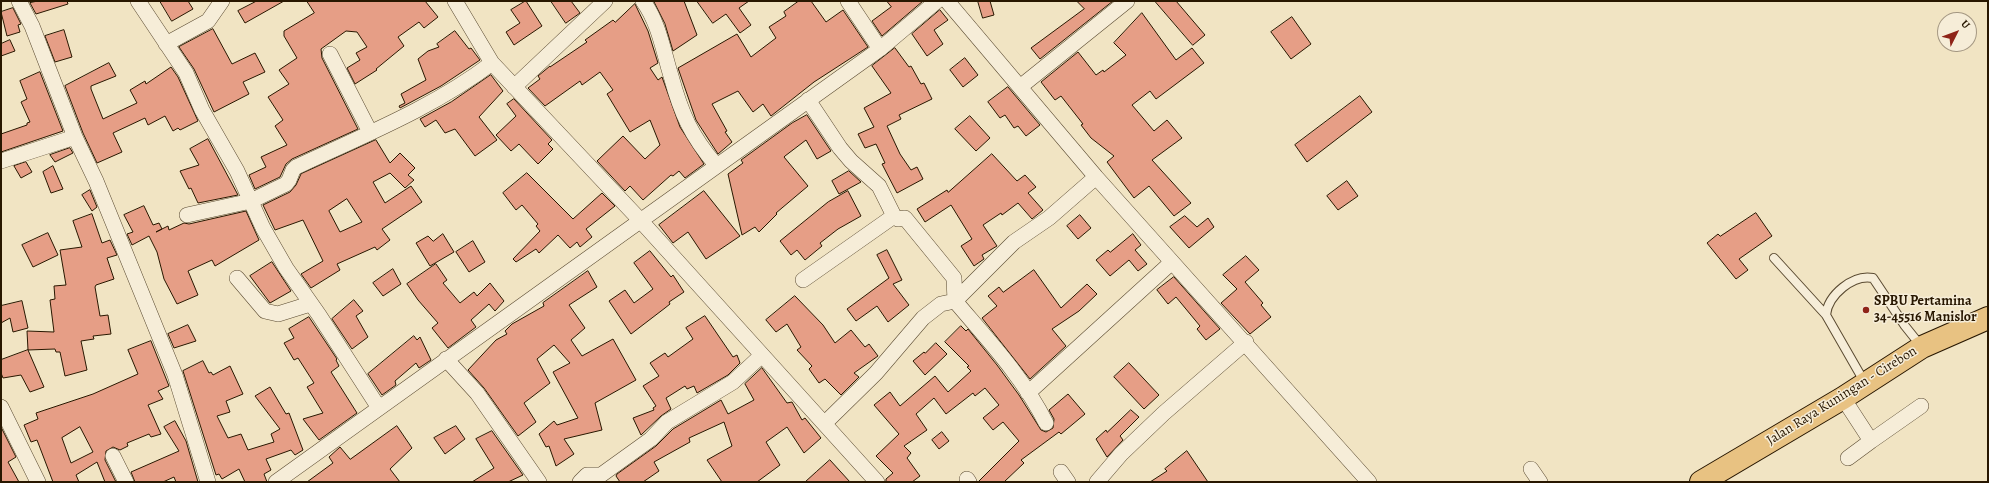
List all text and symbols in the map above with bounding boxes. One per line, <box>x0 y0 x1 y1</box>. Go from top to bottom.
north arrow <box>1937 12 1977 52</box>
text: U <box>1958 17 1974 32</box>
place label: SPBU Pertamina 34-45516 Manislor <box>1874 294 1977 326</box>
marker: SPBU Pertamina 34-45516 Manislor <box>1861 305 1871 315</box>
street label: Jalan Raya Kuningan - Cirebon <box>1764 343 1920 449</box>

